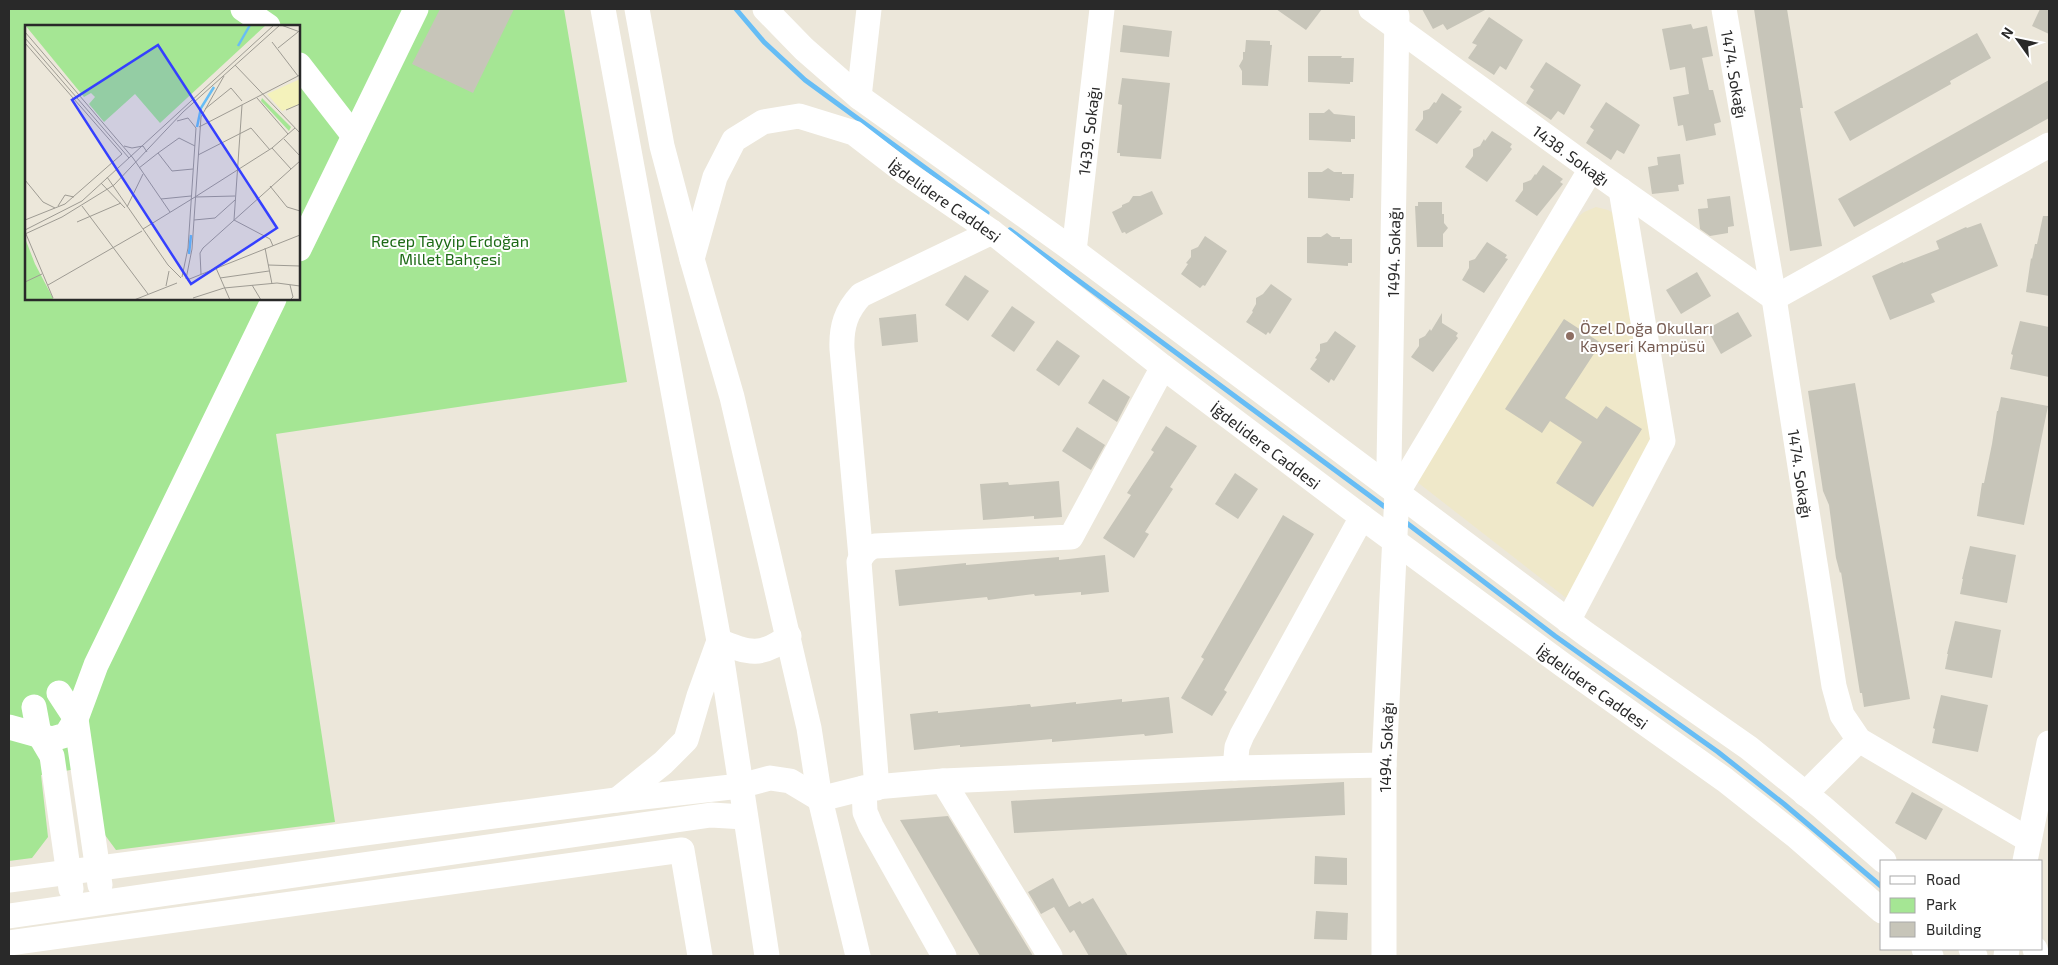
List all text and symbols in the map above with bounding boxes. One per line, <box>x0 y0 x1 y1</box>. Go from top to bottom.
north arrow <box>1993 15 2043 65</box>
text: N <box>1997 24 2017 42</box>
inset map <box>25 25 300 300</box>
street label: 1474. Sokağı <box>1718 28 1752 120</box>
street label: 1439. Sokağı <box>1073 85 1102 176</box>
street label: 1438. Sokağı <box>1530 121 1614 189</box>
street label: İğdelidere Caddesi <box>885 154 1005 245</box>
street label: 1494. Sokağı <box>1382 207 1403 298</box>
park label: Recep Tayyip Erdoğan Millet Bahçesi <box>371 231 529 269</box>
place label: Özel Doğa Okulları Kayseri Kampüsü <box>1580 318 1713 355</box>
marker: Özel Doğa Okulları Kayseri Kampüsü <box>1564 330 1576 342</box>
street label: İğdelidere Caddesi <box>1208 397 1325 492</box>
street label: 1474. Sokağı <box>1785 428 1817 519</box>
street label: İğdelidere Caddesi <box>1533 640 1652 732</box>
street label: 1494. Sokağı <box>1374 701 1397 792</box>
legend <box>1880 860 2043 950</box>
text: Road <box>1926 870 1961 888</box>
text: Park <box>1926 895 1957 913</box>
text: Building <box>1926 920 1982 938</box>

